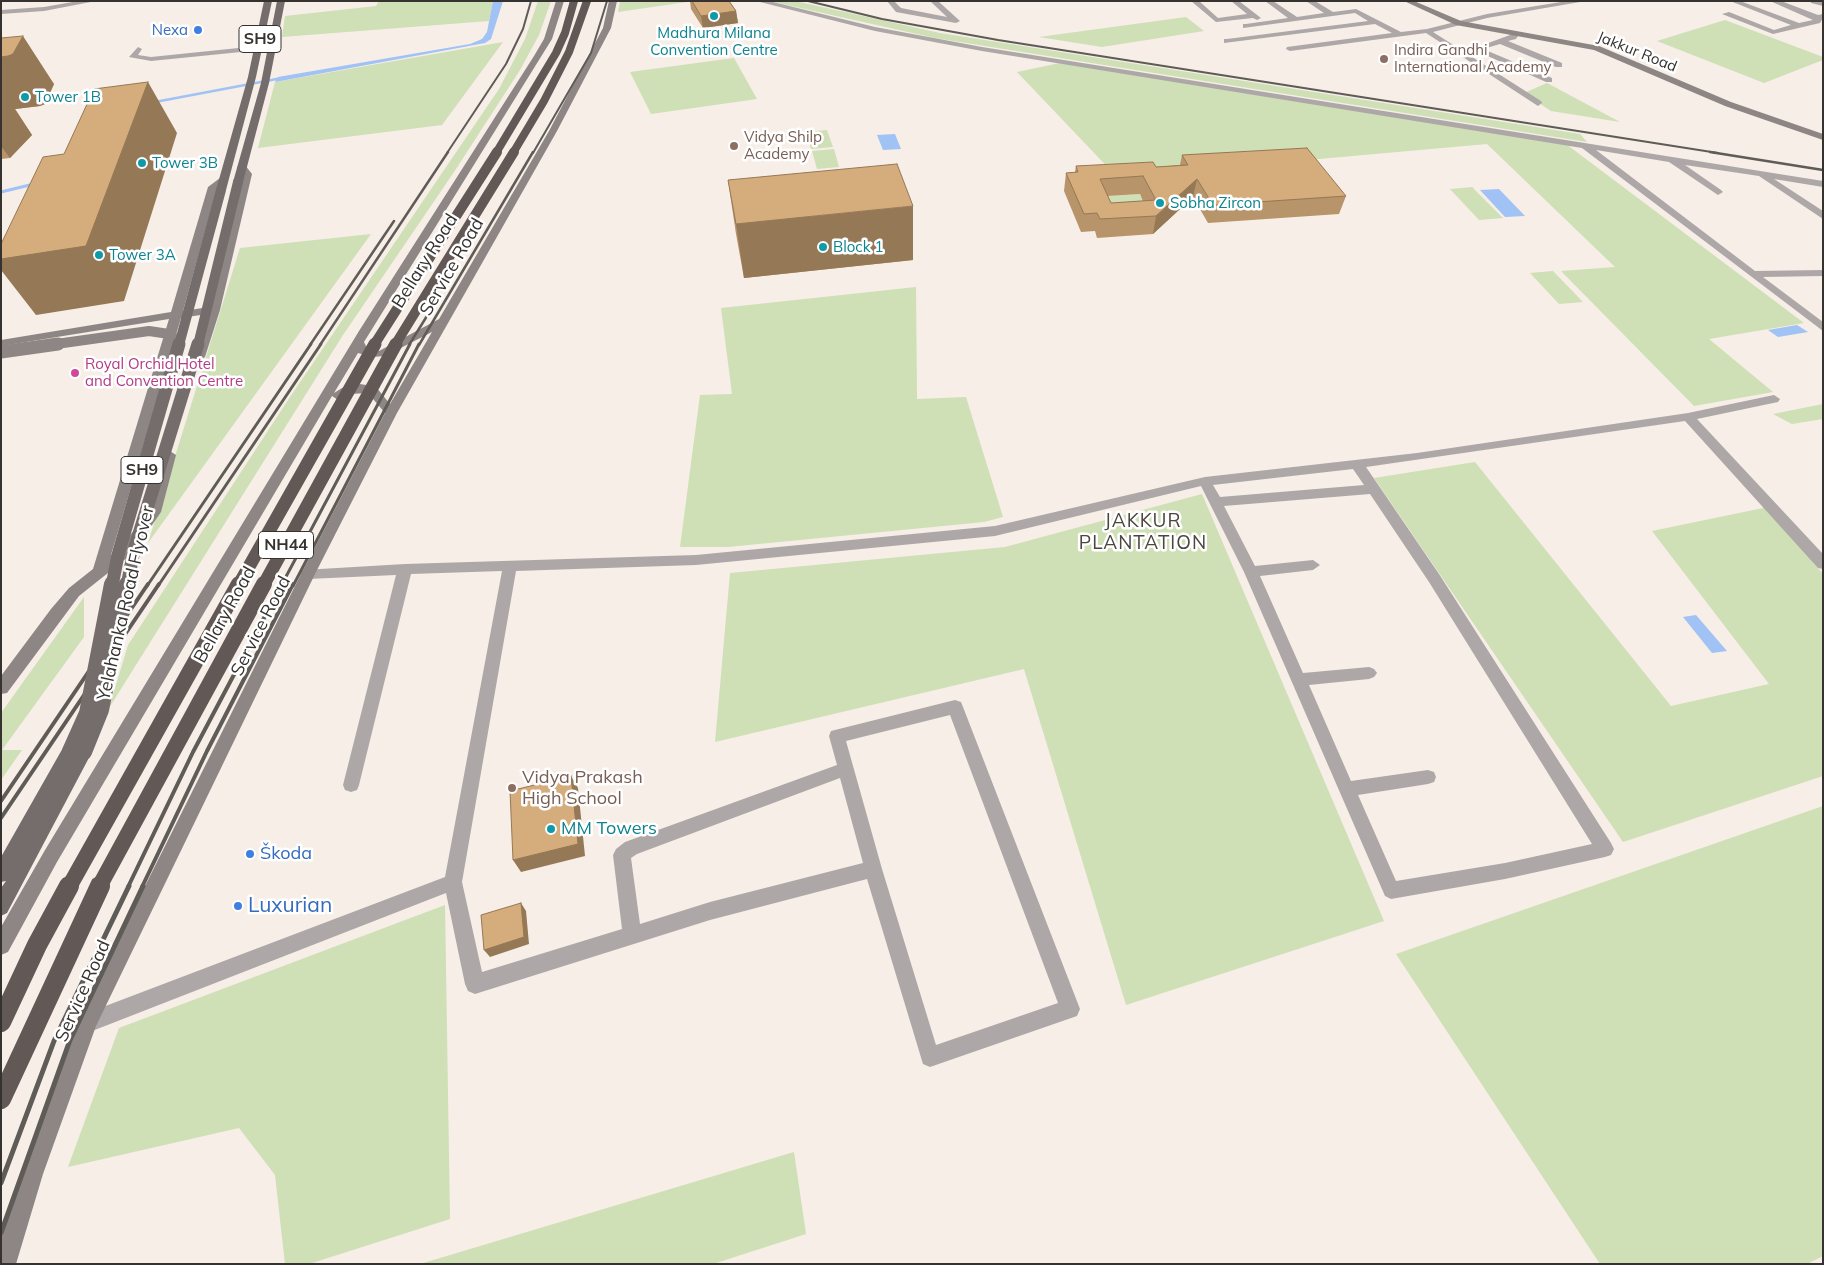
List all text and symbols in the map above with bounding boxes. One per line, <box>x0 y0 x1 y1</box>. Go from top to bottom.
marker: Madhura Milana Convention Centre <box>708 10 720 22</box>
place label: Nexa <box>152 21 188 39</box>
marker: Nexa <box>192 24 204 36</box>
place label: Madhura Milana Convention Centre <box>650 24 778 59</box>
road number: SH9 <box>239 26 281 52</box>
street label: Jakkur Road <box>1595 28 1679 76</box>
place label: Indira Gandhi International Academy <box>1394 41 1551 76</box>
marker: Indira Gandhi International Academy <box>1378 53 1390 65</box>
place label: Tower 1B <box>35 88 101 106</box>
marker: Tower 1B <box>19 91 31 103</box>
place label: Vidya Shilp Academy <box>744 128 822 163</box>
marker: Vidya Shilp Academy <box>728 140 740 152</box>
place label: Tower 3B <box>152 154 218 172</box>
marker: Tower 3B <box>136 157 148 169</box>
place label: Sobha Zircon <box>1170 194 1261 212</box>
marker: Sobha Zircon <box>1154 197 1166 209</box>
street label: Bellary Road <box>388 210 462 312</box>
street label: Service Road <box>415 214 489 320</box>
place label: Block 1 <box>833 238 883 256</box>
marker: Block 1 <box>817 241 829 253</box>
place label: Tower 3A <box>109 246 176 264</box>
marker: Tower 3A <box>93 249 105 261</box>
place label: Royal Orchid Hotel and Convention Centre <box>85 355 243 390</box>
marker: Royal Orchid Hotel and Convention Centre <box>69 367 81 379</box>
road number: SH9 <box>121 456 163 484</box>
street label: Yelahanka Road Flyover <box>93 503 159 703</box>
district label: JAKKUR PLANTATION <box>1078 510 1208 554</box>
road number: NH44 <box>258 532 314 558</box>
street label: Bellary Road <box>190 563 260 667</box>
street label: Service Road <box>227 572 295 680</box>
place label: Vidya Prakash High School <box>522 767 643 810</box>
marker: Vidya Prakash High School <box>506 782 518 794</box>
place label: MM Towers <box>561 818 657 840</box>
marker: MM Towers <box>545 823 557 835</box>
place label: Škoda <box>260 843 312 865</box>
marker: Škoda <box>244 848 256 860</box>
place label: Luxurian <box>248 893 332 919</box>
marker: Luxurian <box>232 900 244 912</box>
street label: Service Road <box>51 937 115 1045</box>

